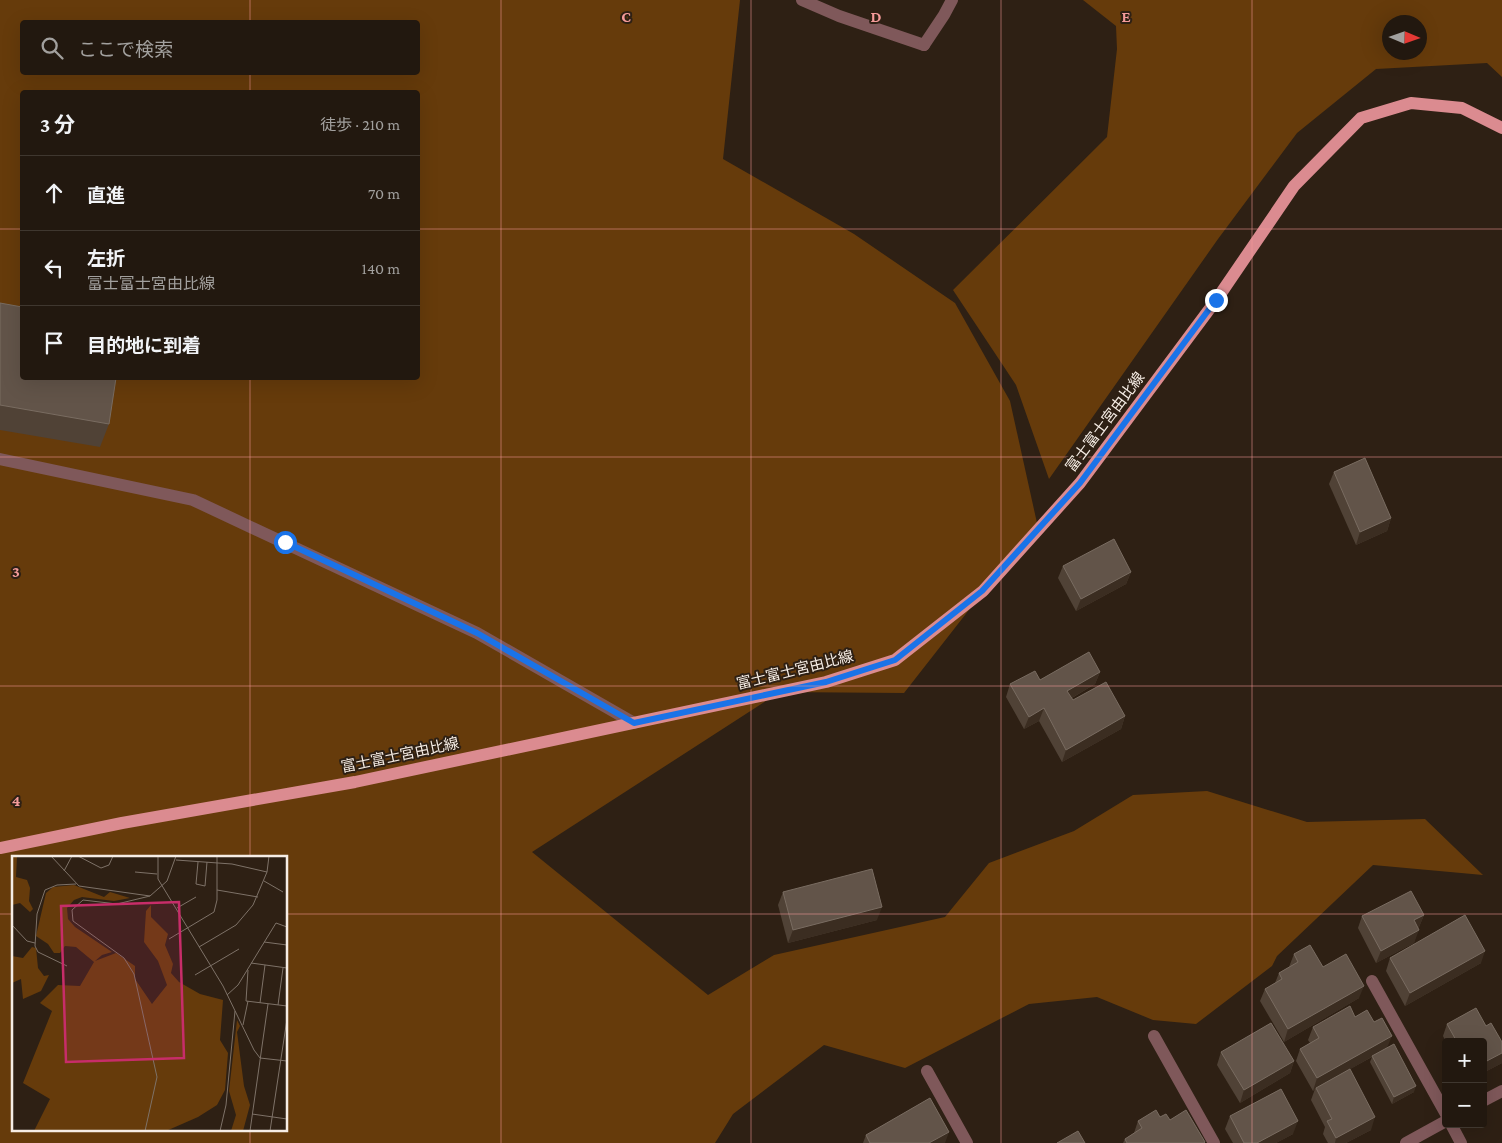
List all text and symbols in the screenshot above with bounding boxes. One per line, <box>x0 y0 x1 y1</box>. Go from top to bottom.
text: C <box>621 8 631 25</box>
text: D <box>870 8 882 25</box>
text: E <box>1121 8 1131 25</box>
north arrow <box>1382 15 1427 60</box>
search box <box>20 20 420 75</box>
icon: search <box>38 34 66 62</box>
text: ここで検索 <box>78 39 173 60</box>
text: 3 分 <box>40 113 75 137</box>
text: 徒歩 · 210 m <box>320 116 400 133</box>
icon: ahead <box>40 179 68 207</box>
text: 直進 <box>87 185 125 206</box>
text: 70 m <box>368 185 400 202</box>
text: 左折 <box>87 248 125 269</box>
icon: left <box>40 254 68 282</box>
text: 140 m <box>362 260 400 277</box>
text: 富士富士宮由比線 <box>87 275 215 292</box>
route end <box>1205 289 1228 312</box>
icon: arrive <box>40 329 68 357</box>
text: 目的地に到着 <box>87 335 201 356</box>
street label: 富士富士宮由比線 <box>1062 369 1148 475</box>
route start <box>274 531 297 554</box>
text: 3 <box>12 563 20 580</box>
street label: 富士富士宮由比線 <box>735 648 855 692</box>
street label: 富士富士宮由比線 <box>340 735 460 775</box>
text: 4 <box>12 792 21 809</box>
inset map <box>12 856 288 1130</box>
map controls <box>1442 1038 1487 1128</box>
button: + <box>1442 1038 1487 1083</box>
button: − <box>1442 1083 1487 1128</box>

